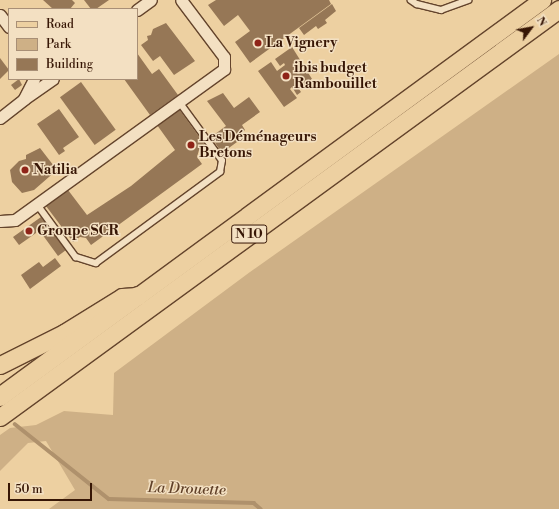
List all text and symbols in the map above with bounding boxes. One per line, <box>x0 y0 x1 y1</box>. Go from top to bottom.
legend <box>8 8 138 80</box>
north arrow <box>511 8 551 48</box>
text: N <box>533 14 549 29</box>
text: Road <box>46 17 74 32</box>
place label: La Vignery <box>266 35 337 51</box>
text: Park <box>46 37 71 52</box>
marker: La Vignery <box>253 38 263 48</box>
text: Building <box>46 57 93 72</box>
place label: ibis budget Rambouillet <box>294 60 377 92</box>
marker: ibis budget Rambouillet <box>281 71 291 81</box>
place label: Les Déménageurs Bretons <box>199 129 317 162</box>
marker: Les Déménageurs Bretons <box>186 140 196 150</box>
place label: Natilia <box>33 162 77 178</box>
marker: Natilia <box>20 165 30 175</box>
place label: Groupe SCR <box>37 223 119 239</box>
road number: N 10 <box>231 223 267 245</box>
marker: Groupe SCR <box>24 226 34 236</box>
scale bar <box>10 475 94 501</box>
water label: La Drouette <box>148 479 226 499</box>
text: 50 m <box>15 482 43 497</box>

